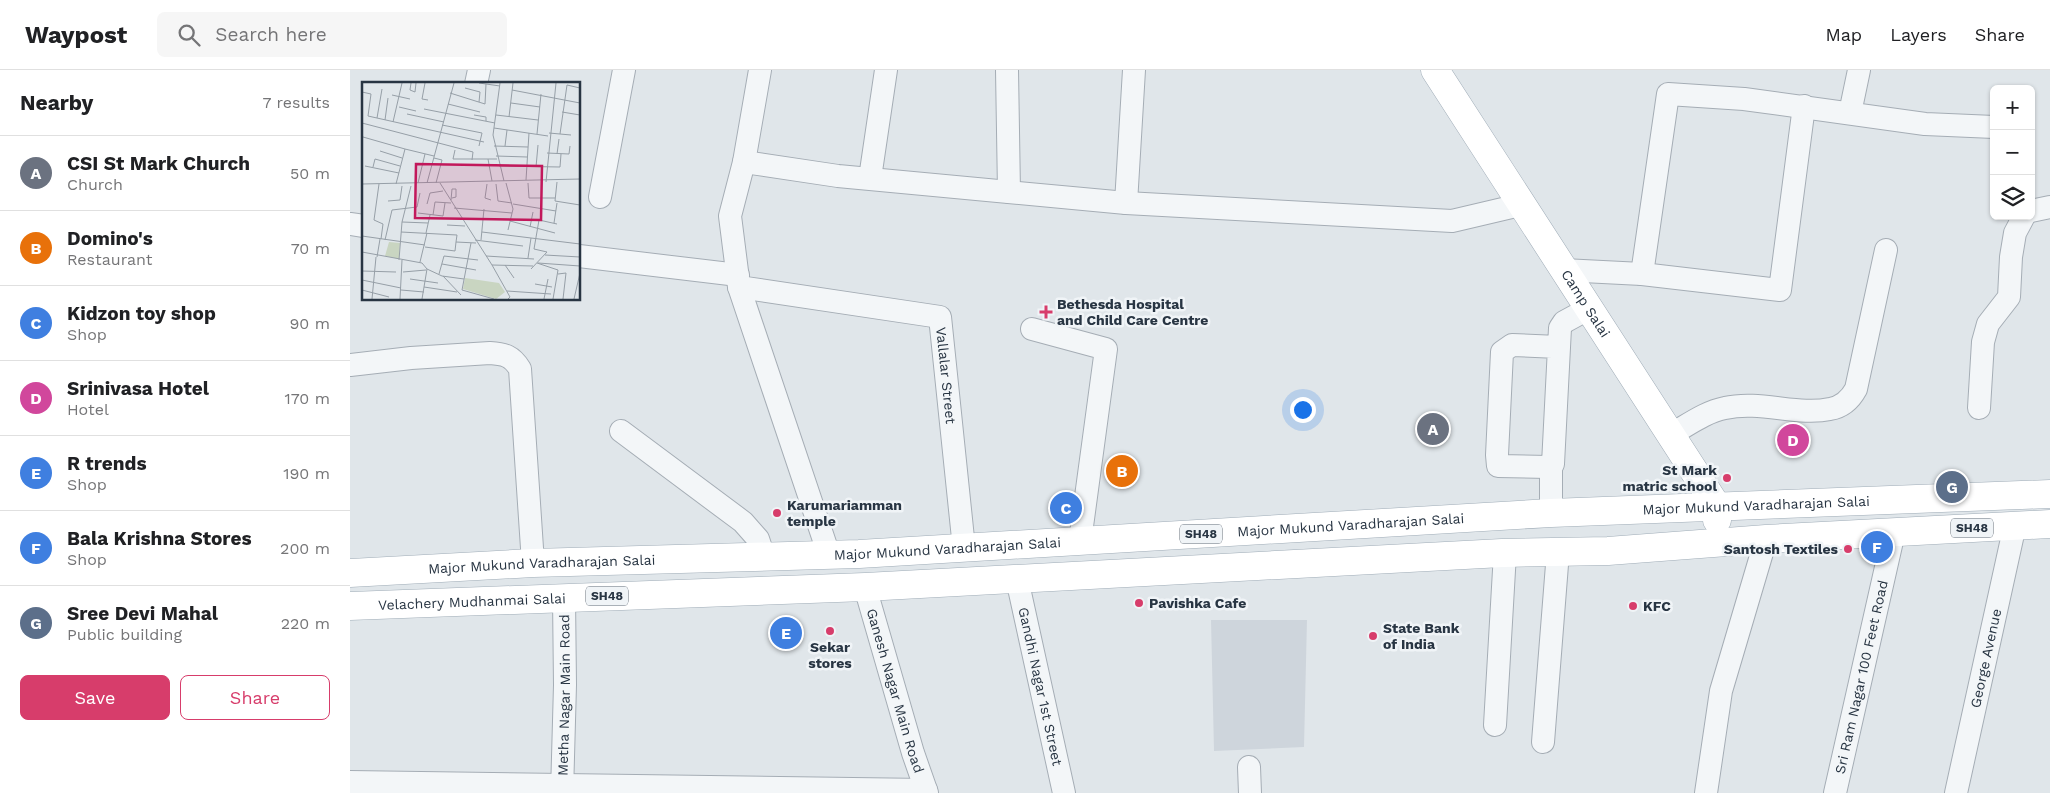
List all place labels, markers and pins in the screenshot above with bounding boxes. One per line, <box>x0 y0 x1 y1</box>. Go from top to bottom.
place label: Bethesda Hospital and Child Care Centre <box>1057 296 1208 328</box>
marker: Bethesda Hospital and Child Care Centre <box>1039 305 1053 319</box>
pin: A <box>1417 410 1449 448</box>
pin: D <box>1777 421 1809 459</box>
pin: B <box>1106 452 1138 490</box>
place label: St Mark matric school <box>1622 462 1717 494</box>
pin: G <box>1936 468 1968 506</box>
marker: St Mark matric school <box>1721 472 1733 484</box>
pin: C <box>1050 489 1082 527</box>
place label: Karumariamman temple <box>787 497 902 529</box>
marker: Karumariamman temple <box>771 507 783 519</box>
pin: F <box>1861 528 1893 566</box>
place label: Santosh Textiles <box>1724 541 1839 557</box>
marker: Santosh Textiles <box>1842 543 1854 555</box>
place label: Pavishka Cafe <box>1149 595 1246 611</box>
marker: Pavishka Cafe <box>1133 597 1145 609</box>
place label: KFC <box>1643 598 1671 614</box>
marker: KFC <box>1627 600 1639 612</box>
pin: E <box>770 614 802 652</box>
place label: State Bank of India <box>1383 620 1460 652</box>
marker: Sekar stores <box>824 625 836 637</box>
marker: State Bank of India <box>1367 630 1379 642</box>
place label: Sekar stores <box>808 639 852 671</box>

